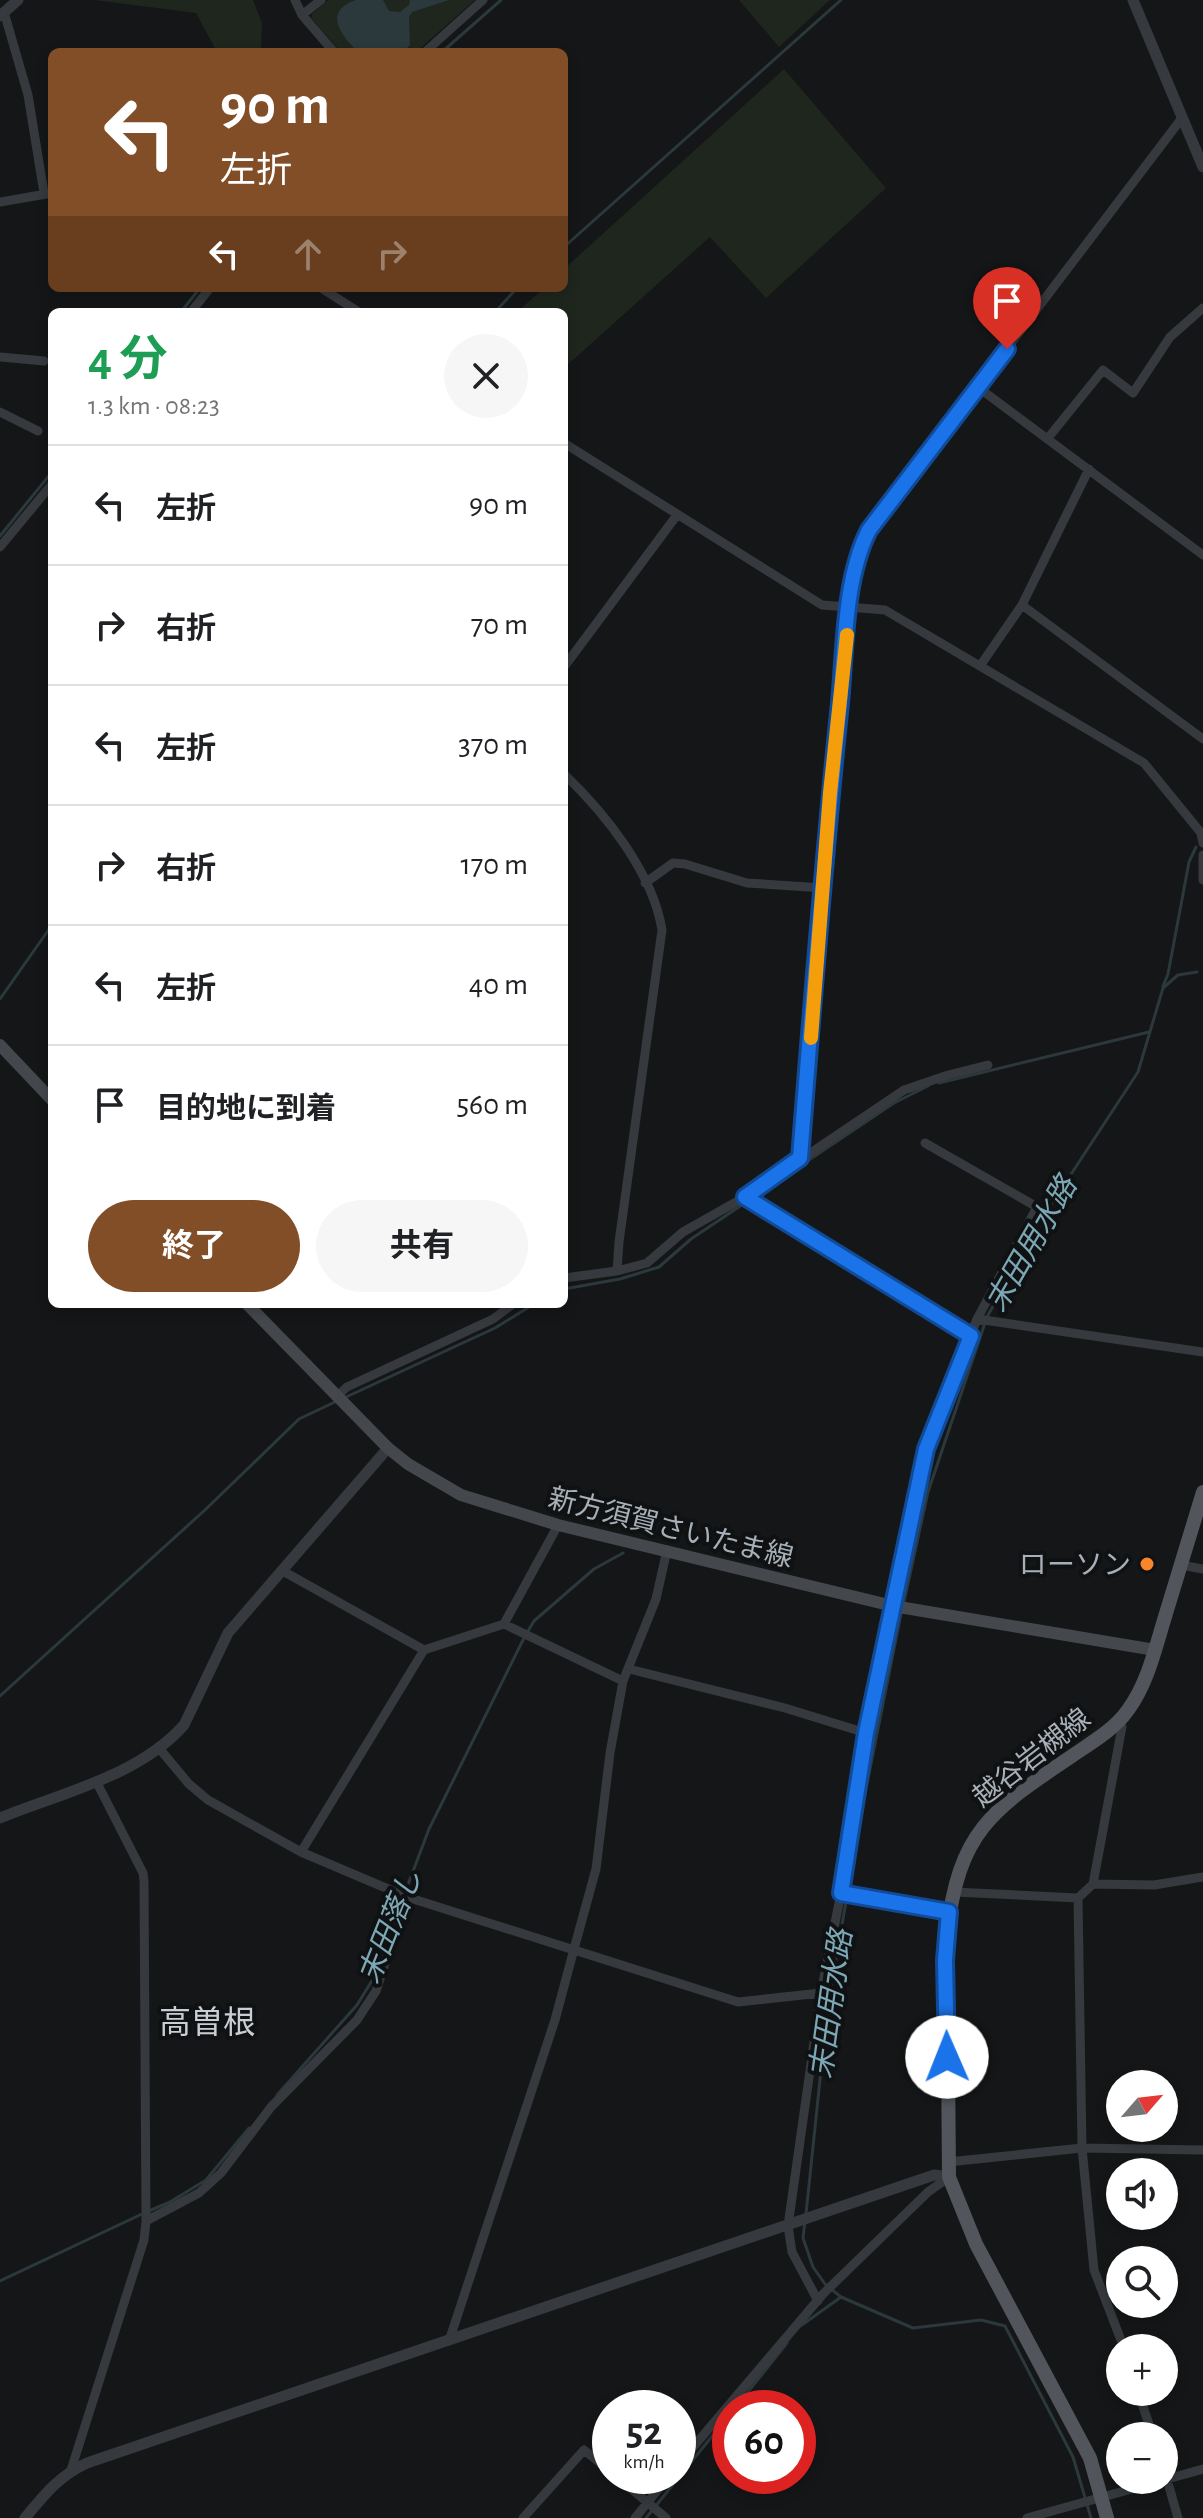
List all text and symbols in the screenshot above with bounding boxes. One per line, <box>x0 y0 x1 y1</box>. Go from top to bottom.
text: 90 m <box>220 78 330 134</box>
icon: left <box>88 80 192 184</box>
text: 左折 <box>220 153 292 189</box>
icon: left <box>202 232 246 276</box>
icon: ahead <box>286 232 330 276</box>
icon: right <box>370 232 414 276</box>
pin <box>973 267 1041 349</box>
icon: arrive <box>985 279 1029 323</box>
button: close <box>444 334 528 418</box>
text: 4 分 <box>88 337 167 385</box>
text: 1.3 km · 08:23 <box>88 393 220 419</box>
icon: left <box>88 483 132 527</box>
text: 90 m <box>469 490 528 520</box>
text: 左折 <box>156 494 216 524</box>
icon: right <box>88 603 132 647</box>
text: 70 m <box>471 610 528 640</box>
text: 右折 <box>156 614 216 644</box>
icon: left <box>88 723 132 767</box>
text: 370 m <box>458 730 528 760</box>
text: 左折 <box>156 734 216 764</box>
icon: right <box>88 843 132 887</box>
text: 170 m <box>460 850 528 880</box>
text: 右折 <box>156 854 216 884</box>
icon: left <box>88 963 132 1007</box>
text: 40 m <box>469 970 528 1000</box>
text: 左折 <box>156 974 216 1004</box>
icon: arrive <box>88 1083 132 1127</box>
text: 560 m <box>457 1090 528 1120</box>
text: 目的地に到着 <box>156 1094 336 1124</box>
water label: 末田用水路 <box>980 1168 1084 1317</box>
button: 終了 <box>88 1200 300 1292</box>
button: 共有 <box>316 1200 528 1292</box>
street label: 新方須賀さいたま線 <box>545 1483 796 1573</box>
place label: ローソン <box>1019 1552 1131 1580</box>
marker: ローソン <box>1138 1555 1156 1573</box>
street label: 越谷岩槻線 <box>967 1703 1096 1813</box>
water label: 末田落し <box>353 1864 427 1988</box>
water label: 末田用水路 <box>805 1925 858 2080</box>
district label: 高曽根 <box>159 2005 255 2039</box>
position arrow <box>905 2015 989 2099</box>
north arrow <box>1106 2070 1178 2142</box>
map controls <box>1106 2070 1178 2494</box>
button: sound <box>1106 2158 1178 2230</box>
button: search <box>1106 2246 1178 2318</box>
button: + <box>1106 2334 1178 2406</box>
speed limit sign: 60 <box>712 2390 816 2494</box>
text: 52 <box>626 2412 662 2452</box>
button: − <box>1106 2422 1178 2494</box>
text: km/h <box>623 2452 665 2472</box>

